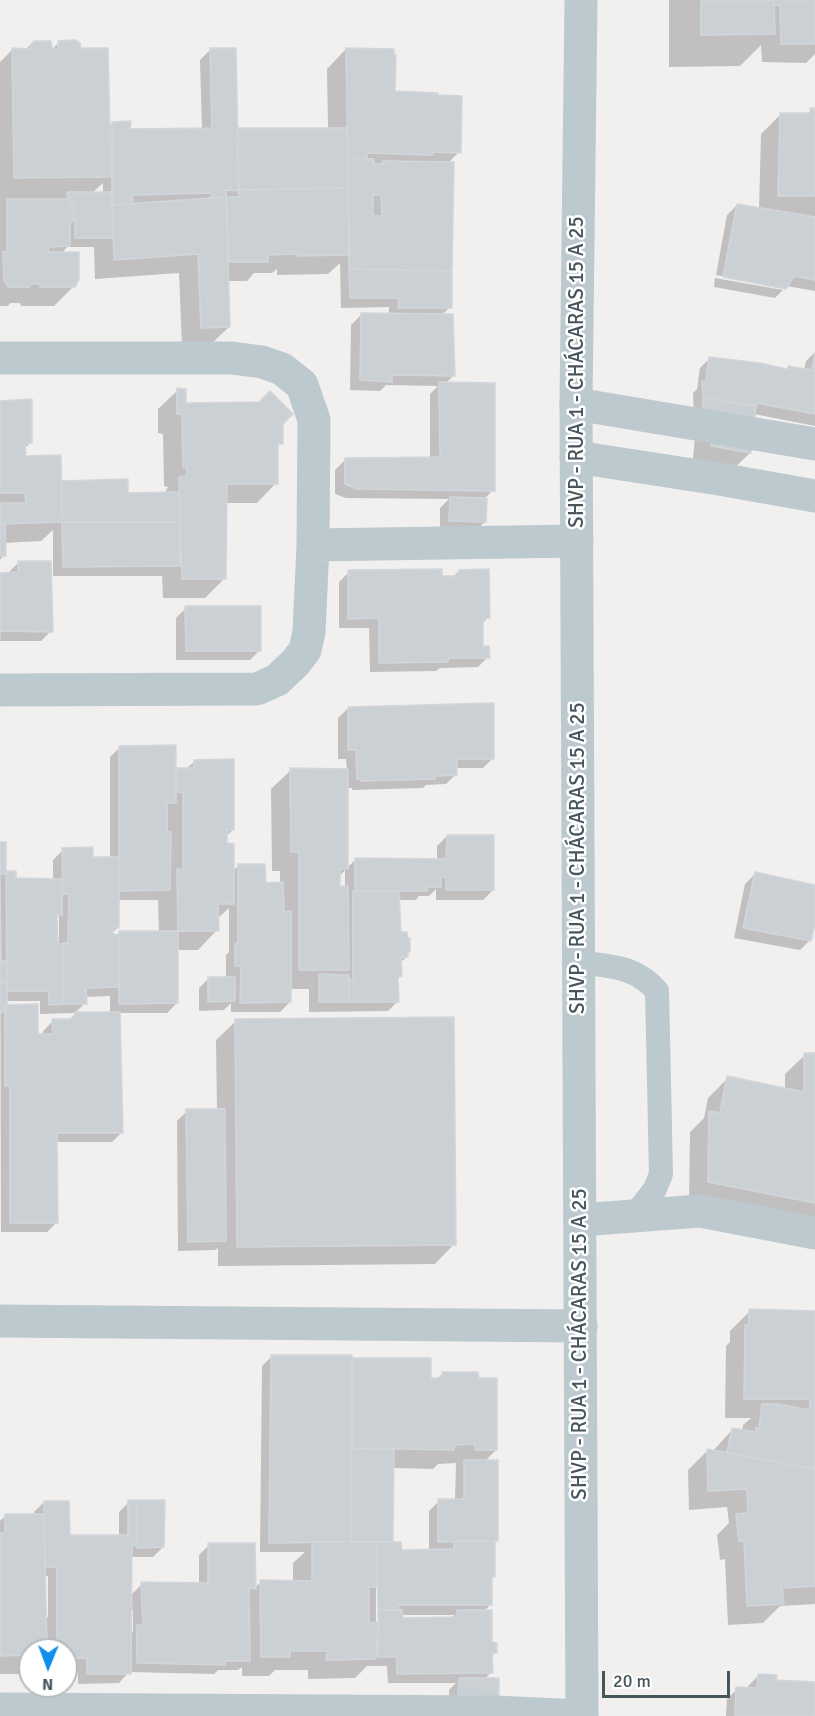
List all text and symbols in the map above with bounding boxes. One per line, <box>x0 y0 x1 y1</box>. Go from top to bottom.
street label: SHVP - RUA 1 - CHÁCARAS 15 A 25 <box>564 216 590 528</box>
street label: SHVP - RUA 1 - CHÁCARAS 15 A 25 <box>565 702 591 1014</box>
street label: SHVP - RUA 1 - CHÁCARAS 15 A 25 <box>567 1188 593 1500</box>
north arrow <box>18 1638 78 1698</box>
scale bar <box>605 1659 732 1697</box>
text: 20 m <box>613 1670 651 1692</box>
text: N <box>42 1674 53 1694</box>

